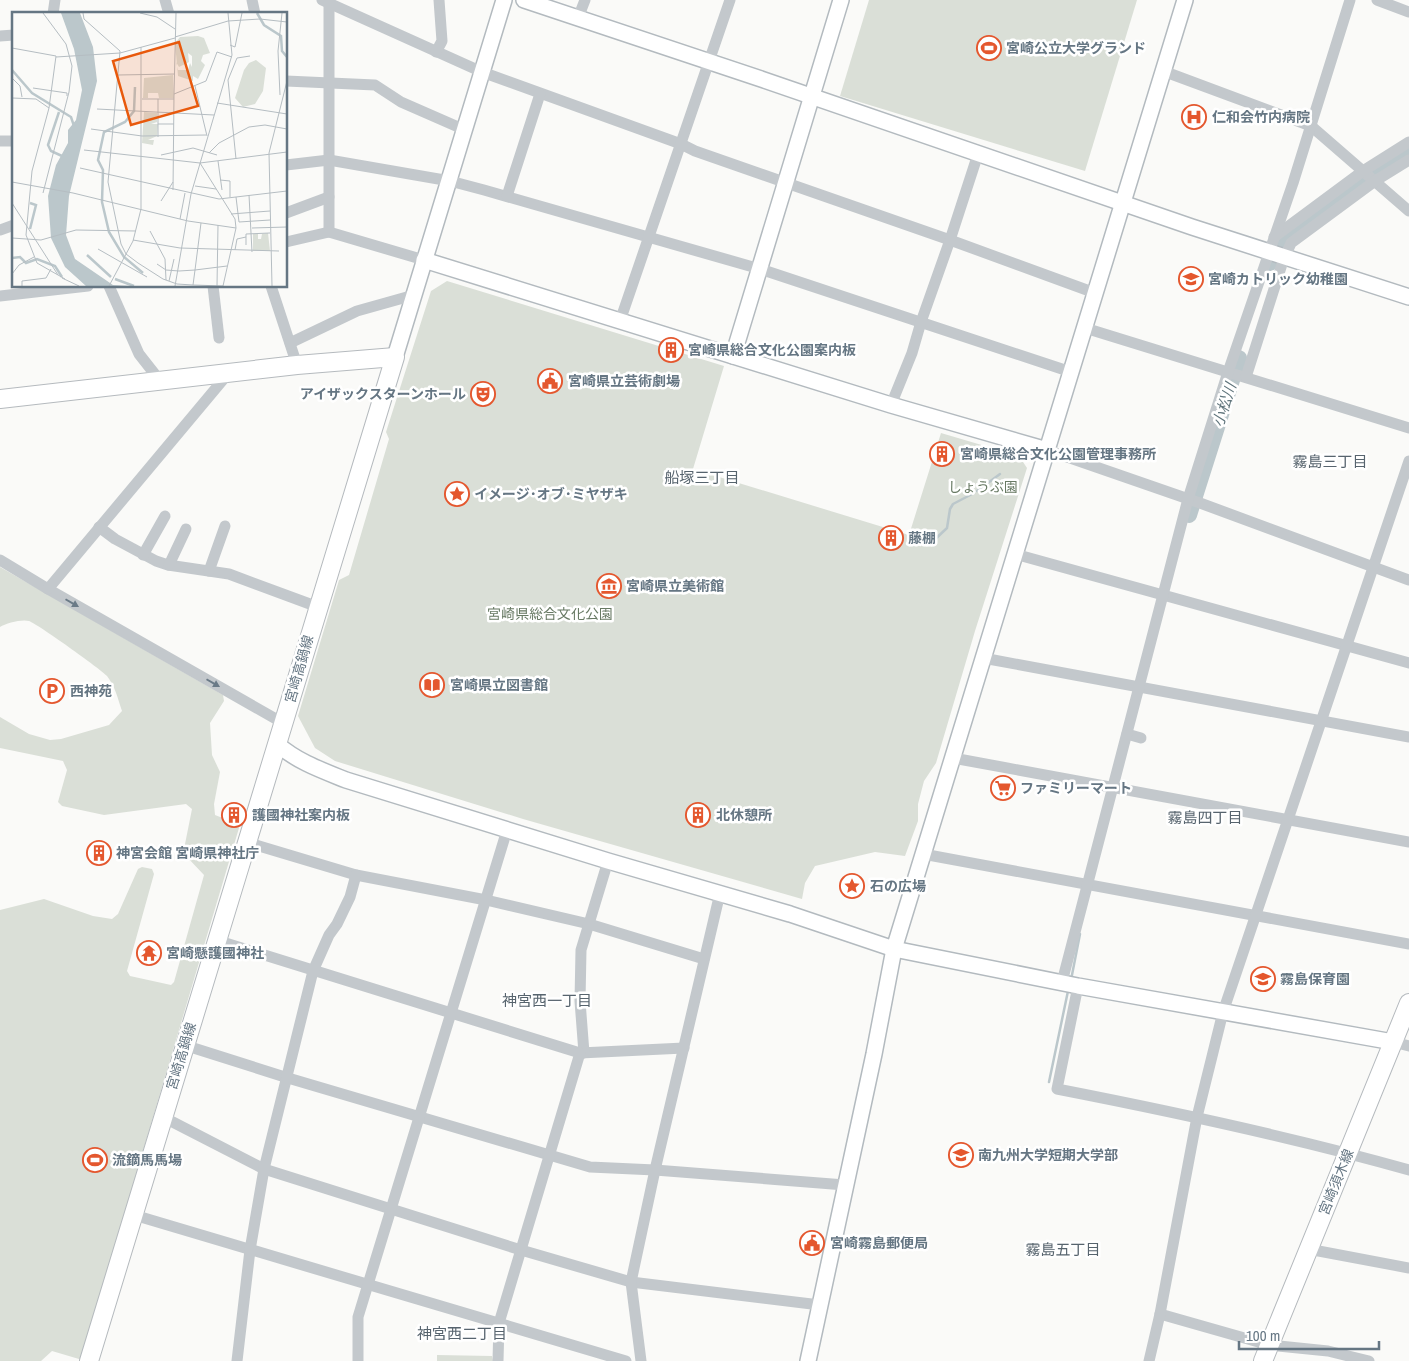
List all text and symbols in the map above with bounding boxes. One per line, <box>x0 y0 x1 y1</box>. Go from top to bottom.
inset map <box>12 12 288 288</box>
sports icon: 宮崎公立大学グランド <box>976 35 1002 61</box>
place label: 宮崎公立大学グランド <box>1006 39 1146 57</box>
hospital icon: 仁和会竹内病院 <box>1181 104 1207 130</box>
place label: 仁和会竹内病院 <box>1212 108 1310 126</box>
school or university icon: 宮崎カトリック幼稚園 <box>1178 266 1204 292</box>
place label: 宮崎カトリック幼稚園 <box>1208 270 1348 288</box>
building icon: 宮崎県総合文化公園案内板 <box>658 337 684 363</box>
place label: 宮崎県総合文化公園案内板 <box>688 341 856 359</box>
public building icon: 宮崎県立芸術劇場 <box>537 368 563 394</box>
place label: 宮崎県立芸術劇場 <box>568 372 680 390</box>
water label: 小松川 <box>1207 378 1242 430</box>
theatre icon: アイザックスターンホール <box>470 381 496 407</box>
place label: アイザックスターンホール <box>300 385 466 403</box>
building icon: 宮崎県総合文化公園管理事務所 <box>929 441 955 467</box>
place label: 宮崎県総合文化公園管理事務所 <box>960 445 1156 463</box>
district label: 霧島三丁目 <box>1292 451 1368 472</box>
district label: 船塚三丁目 <box>664 467 740 488</box>
park label: しょうぶ園 <box>948 478 1018 496</box>
place icon: イメージ･オブ･ミヤザキ <box>444 481 470 507</box>
place label: イメージ･オブ･ミヤザキ <box>474 485 628 503</box>
building icon: 藤棚 <box>878 525 904 551</box>
place label: 藤棚 <box>908 529 936 547</box>
museum icon: 宮崎県立美術館 <box>596 573 622 599</box>
place label: 宮崎県立美術館 <box>626 577 724 595</box>
one-way arrow <box>65 598 79 607</box>
park label: 宮崎県総合文化公園 <box>487 605 613 623</box>
street label: 宮崎高鍋線 <box>281 633 317 705</box>
library icon: 宮崎県立図書館 <box>419 672 445 698</box>
place label: 宮崎県立図書館 <box>450 676 548 694</box>
parking icon: 西神苑 <box>39 678 65 704</box>
one-way arrow <box>206 679 221 687</box>
place label: 西神苑 <box>70 682 112 700</box>
supermarket icon: ファミリーマート <box>990 775 1016 801</box>
place label: ファミリーマート <box>1020 779 1132 797</box>
building icon: 護國神社案内板 <box>221 802 247 828</box>
building icon: 北休憩所 <box>685 802 711 828</box>
place label: 護國神社案内板 <box>252 806 350 824</box>
place label: 北休憩所 <box>716 806 772 824</box>
district label: 霧島四丁目 <box>1167 807 1243 828</box>
building icon: 神宮会館 宮崎県神社庁 <box>86 840 112 866</box>
place label: 神宮会館 宮崎県神社庁 <box>116 844 259 862</box>
place icon: 石の広場 <box>839 873 865 899</box>
place label: 石の広場 <box>870 877 926 895</box>
temple icon: 宮崎懸護國神社 <box>136 940 162 966</box>
place label: 宮崎懸護國神社 <box>166 944 264 962</box>
school or university icon: 霧島保育園 <box>1250 966 1276 992</box>
place label: 霧島保育園 <box>1280 970 1350 988</box>
district label: 神宮西一丁目 <box>502 990 592 1011</box>
street label: 宮崎高鍋線 <box>162 1020 200 1092</box>
school or university icon: 南九州大学短期大学部 <box>948 1142 974 1168</box>
place label: 南九州大学短期大学部 <box>978 1146 1118 1164</box>
street label: 宮崎須木線 <box>1315 1146 1357 1218</box>
sports icon: 流鏑馬馬場 <box>82 1147 108 1173</box>
place label: 流鏑馬馬場 <box>112 1151 182 1169</box>
public building icon: 宮崎霧島郵便局 <box>799 1230 825 1256</box>
place label: 宮崎霧島郵便局 <box>830 1234 928 1252</box>
district label: 霧島五丁目 <box>1025 1239 1101 1260</box>
scale bar <box>1239 1318 1379 1350</box>
district label: 神宮西二丁目 <box>417 1323 507 1344</box>
text: 100 m <box>1246 1325 1280 1346</box>

